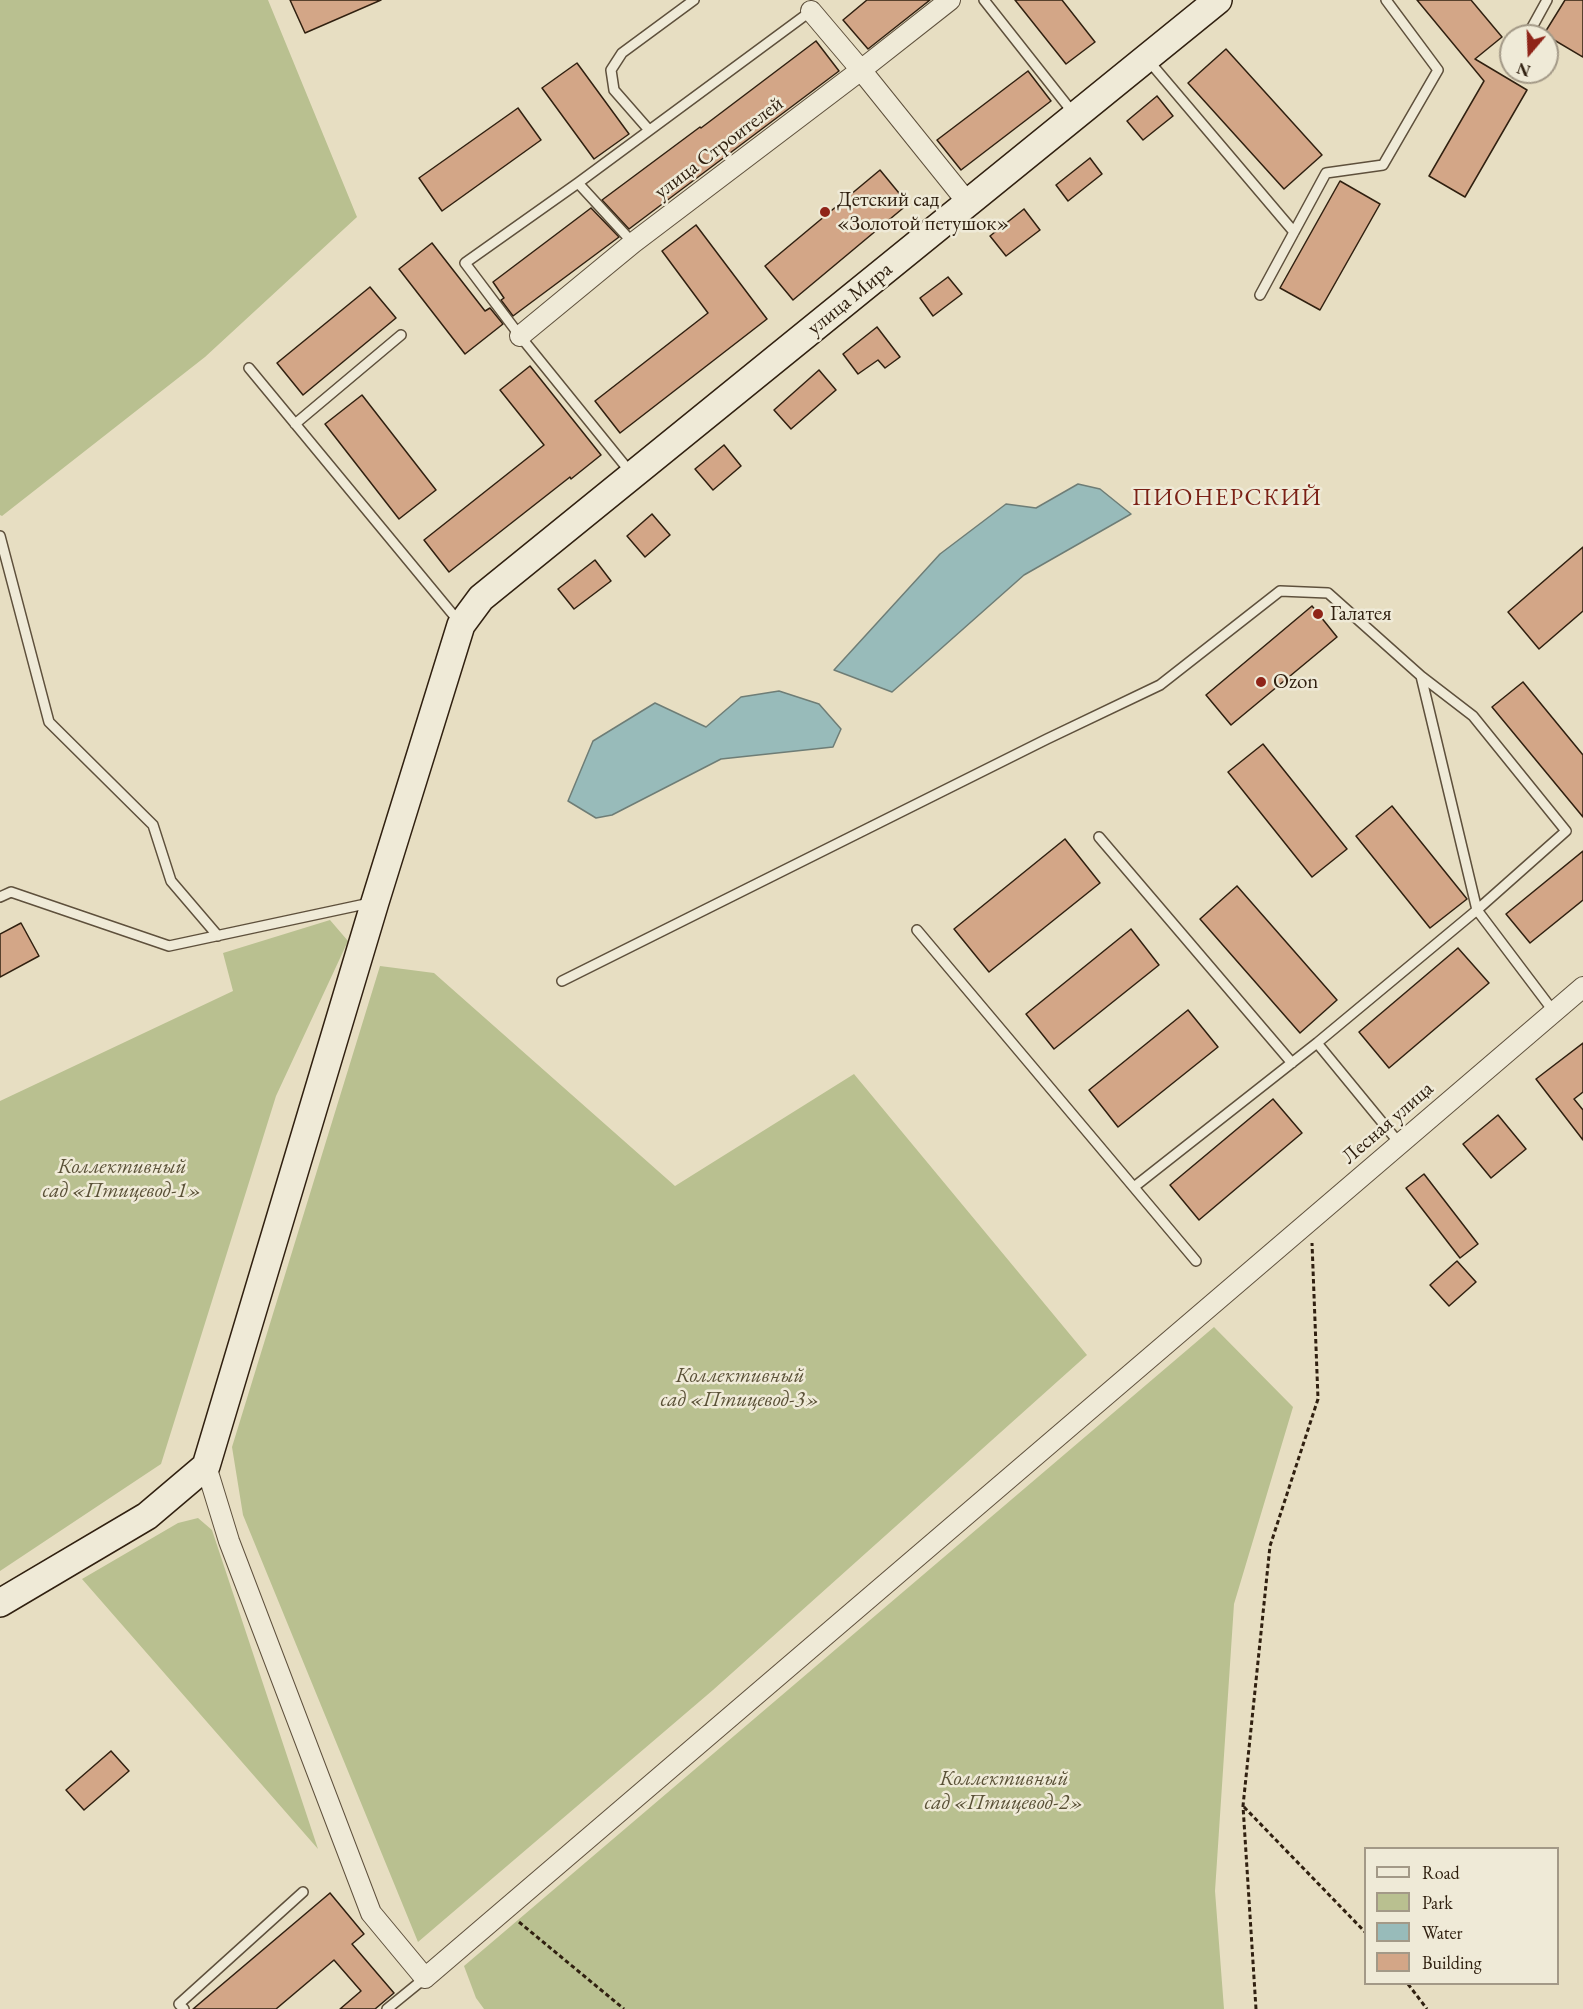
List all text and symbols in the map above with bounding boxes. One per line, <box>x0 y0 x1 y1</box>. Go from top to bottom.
north arrow <box>1499 24 1559 84</box>
text: N <box>1514 58 1533 82</box>
street label: улица Строителей <box>649 91 789 205</box>
place label: Детский сад «Золотой петушок» <box>837 187 1009 237</box>
marker: Детский сад «Золотой петушок» <box>818 205 832 219</box>
street label: улица Мира <box>802 257 898 341</box>
district label: ПИОНЕРСКИЙ <box>1132 484 1322 512</box>
place label: Галатея <box>1330 601 1392 627</box>
marker: Галатея <box>1311 607 1325 621</box>
place label: Ozon <box>1273 669 1318 695</box>
marker: Ozon <box>1254 675 1268 689</box>
street label: Лесная улица <box>1337 1076 1439 1170</box>
park label: Коллективный сад «Птицевод-1» <box>43 1154 201 1204</box>
park label: Коллективный сад «Птицевод-3» <box>661 1363 819 1413</box>
park label: Коллективный сад «Птицевод-2» <box>925 1766 1083 1816</box>
legend <box>1364 1847 1559 1985</box>
text: Road <box>1422 1861 1460 1884</box>
text: Park <box>1422 1891 1453 1914</box>
text: Water <box>1422 1921 1463 1944</box>
text: Building <box>1422 1951 1482 1974</box>

